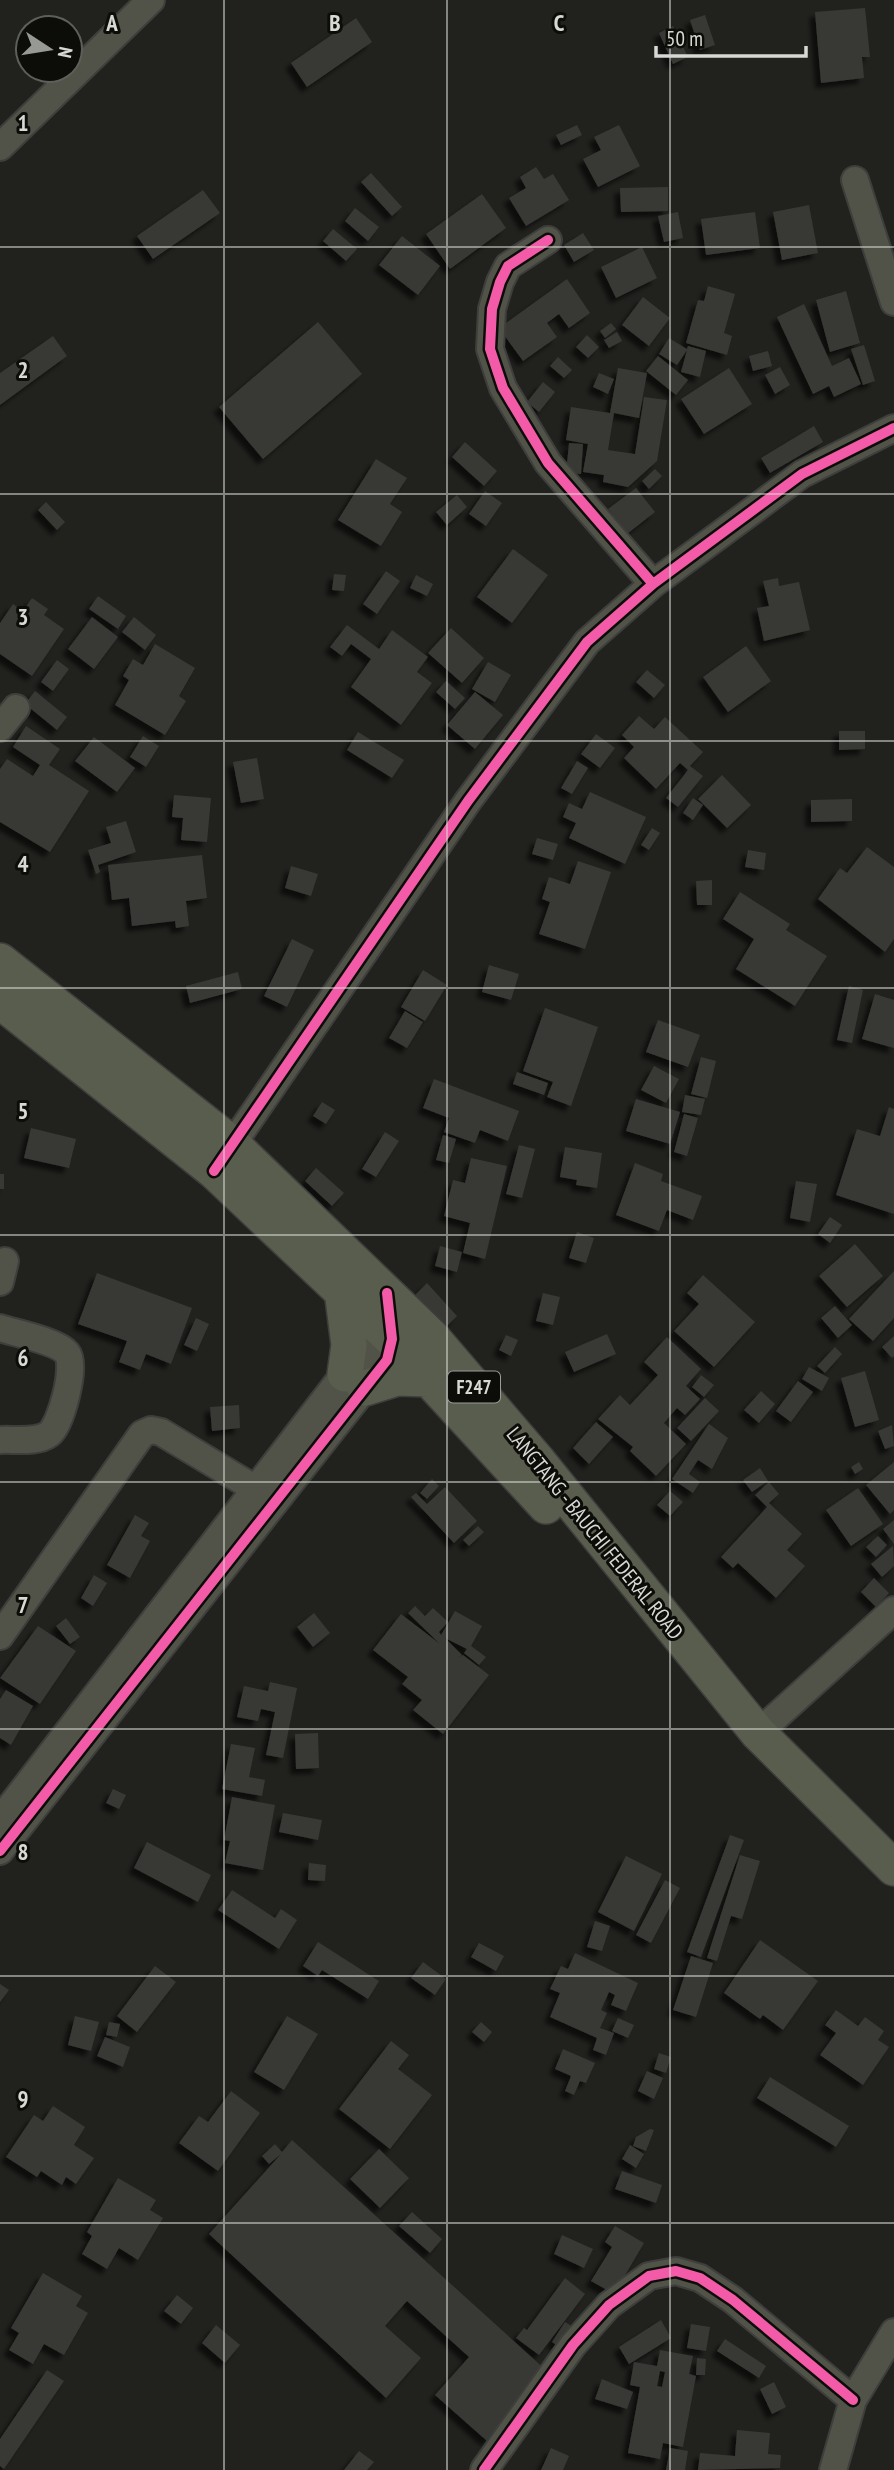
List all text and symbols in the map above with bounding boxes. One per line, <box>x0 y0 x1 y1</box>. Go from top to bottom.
text: A <box>105 8 118 37</box>
text: B <box>329 8 341 37</box>
text: C <box>554 8 565 37</box>
north arrow <box>14 14 84 84</box>
scale bar <box>656 14 806 58</box>
text: 50 m <box>666 25 703 52</box>
text: N <box>53 45 78 60</box>
text: 1 <box>18 108 29 137</box>
text: 2 <box>18 355 29 384</box>
text: 3 <box>18 602 29 631</box>
text: 4 <box>18 849 29 878</box>
text: 5 <box>18 1096 29 1125</box>
text: 6 <box>18 1343 29 1372</box>
road number: F247 <box>448 1372 500 1402</box>
street label: LANGTANG - BAUCHI FEDERAL ROAD <box>501 1421 689 1645</box>
text: 7 <box>18 1590 29 1619</box>
text: 8 <box>18 1837 29 1866</box>
text: 9 <box>18 2084 29 2113</box>

